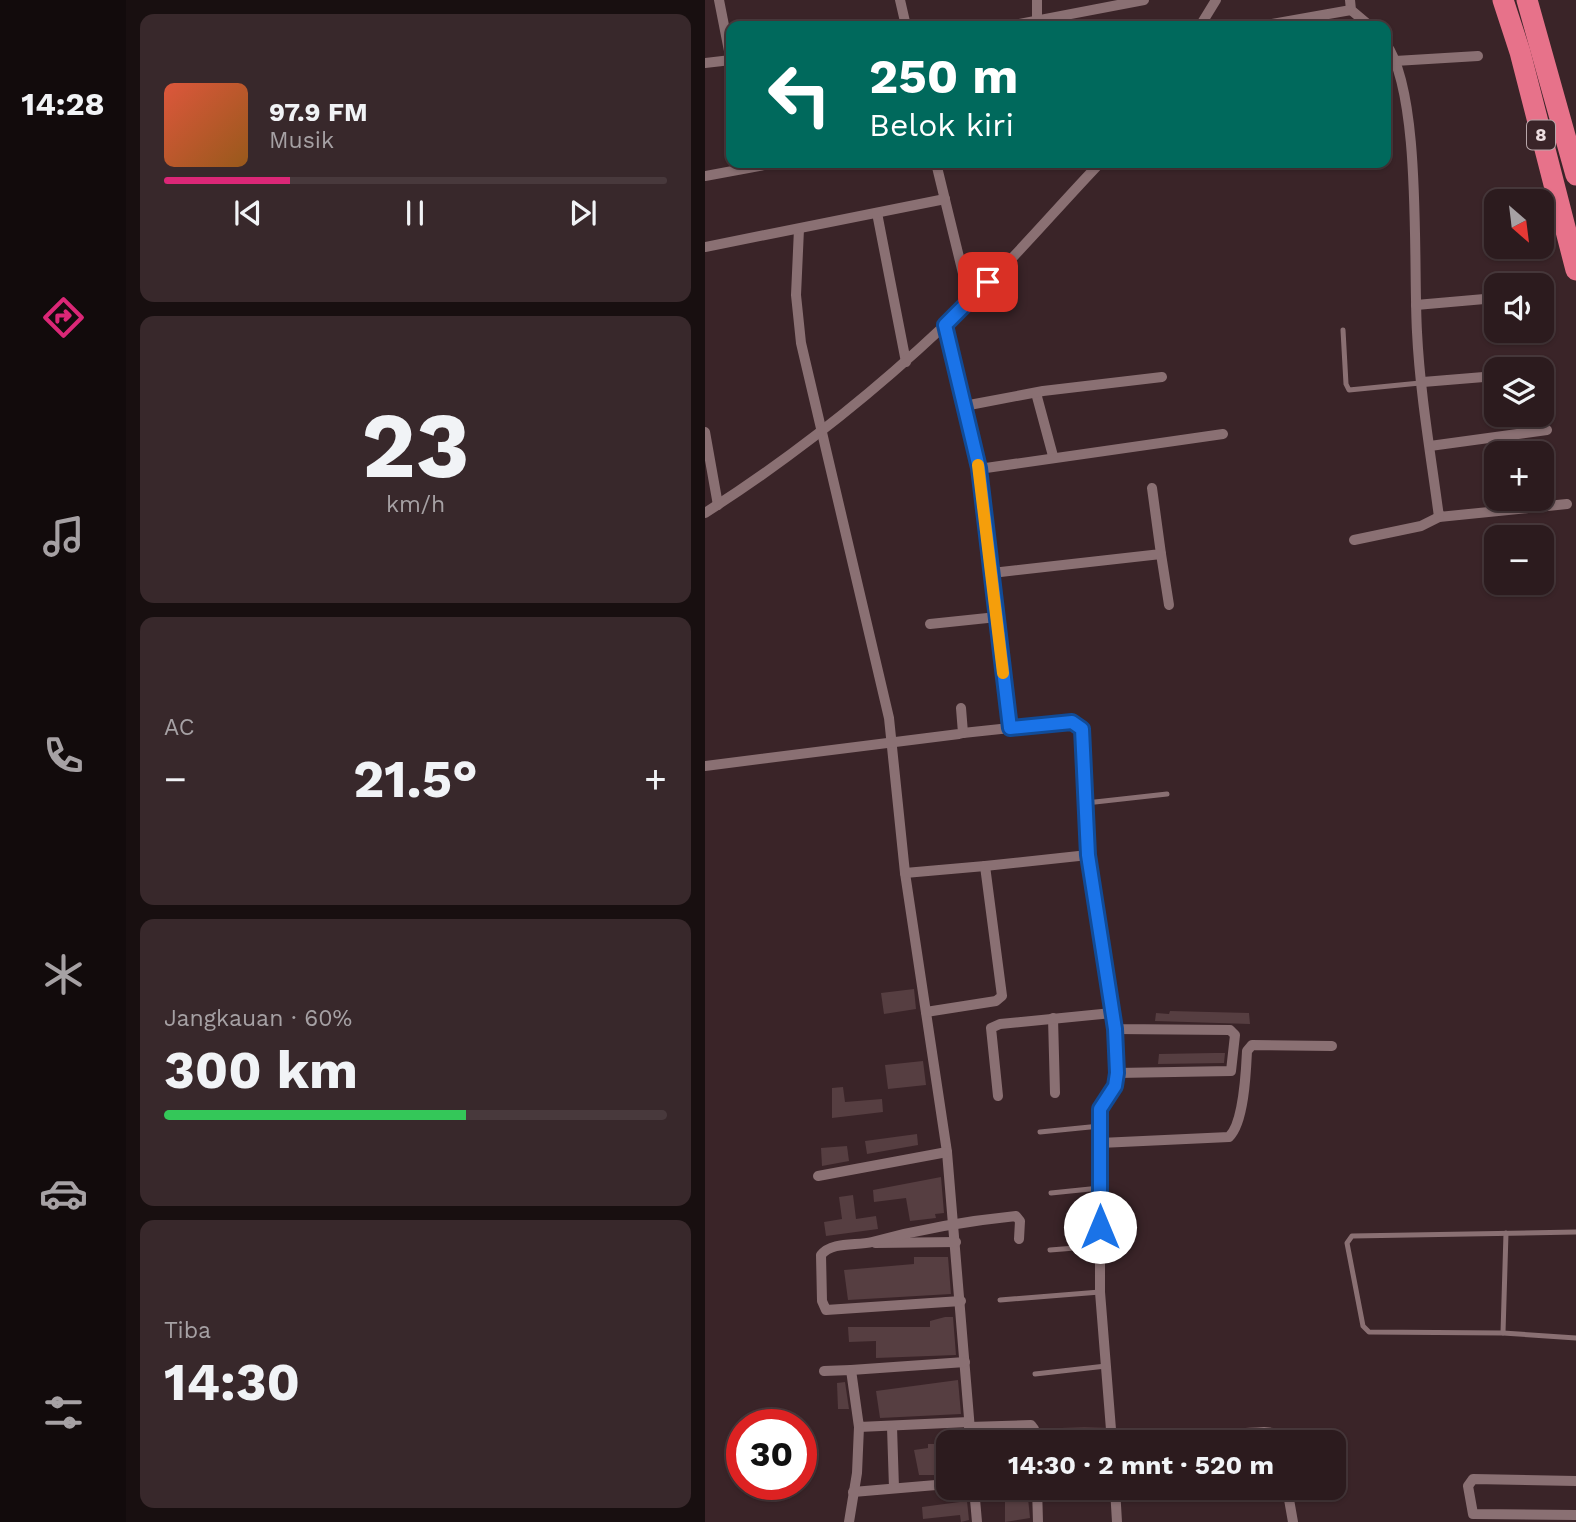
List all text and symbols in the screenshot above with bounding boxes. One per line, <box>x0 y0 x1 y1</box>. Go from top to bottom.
text: 250 m <box>869 47 1018 105</box>
icon: left <box>754 49 845 140</box>
text: 14:28 <box>21 85 105 123</box>
text: 97.9 FM <box>269 97 368 127</box>
text: Belok kiri <box>869 106 1014 144</box>
road number: 8 <box>1527 120 1555 150</box>
text: Musik <box>269 127 334 154</box>
north arrow <box>1484 189 1554 259</box>
map controls <box>1484 189 1554 595</box>
icon: previous <box>229 194 267 232</box>
icon: pause <box>396 194 434 232</box>
icon: next <box>564 194 602 232</box>
pin <box>958 252 1018 312</box>
icon: arrive <box>969 263 1007 301</box>
button: sound <box>1484 273 1554 343</box>
icon: directions <box>39 293 88 342</box>
button: layers <box>1484 357 1554 427</box>
text: 23 <box>361 392 470 499</box>
button: + <box>1484 441 1554 511</box>
text: km/h <box>386 491 445 518</box>
icon: music <box>39 512 88 561</box>
button: − <box>1484 525 1554 595</box>
text: AC <box>164 714 194 741</box>
icon: phone <box>39 731 88 780</box>
text: 21.5° <box>353 749 478 810</box>
text: − <box>164 757 187 801</box>
text: + <box>644 757 667 801</box>
icon: climate <box>39 950 88 999</box>
text: Jangkauan · 60% <box>164 1005 352 1032</box>
text: 300 km <box>164 1040 358 1101</box>
icon: car <box>39 1169 88 1218</box>
position arrow <box>1063 1190 1137 1264</box>
text: Tiba <box>164 1317 211 1344</box>
text: 14:30 <box>164 1352 300 1413</box>
icon: filters <box>39 1388 88 1437</box>
speed limit sign: 30 <box>726 1409 817 1500</box>
text: 14:30 · 2 mnt · 520 m <box>1008 1450 1274 1480</box>

